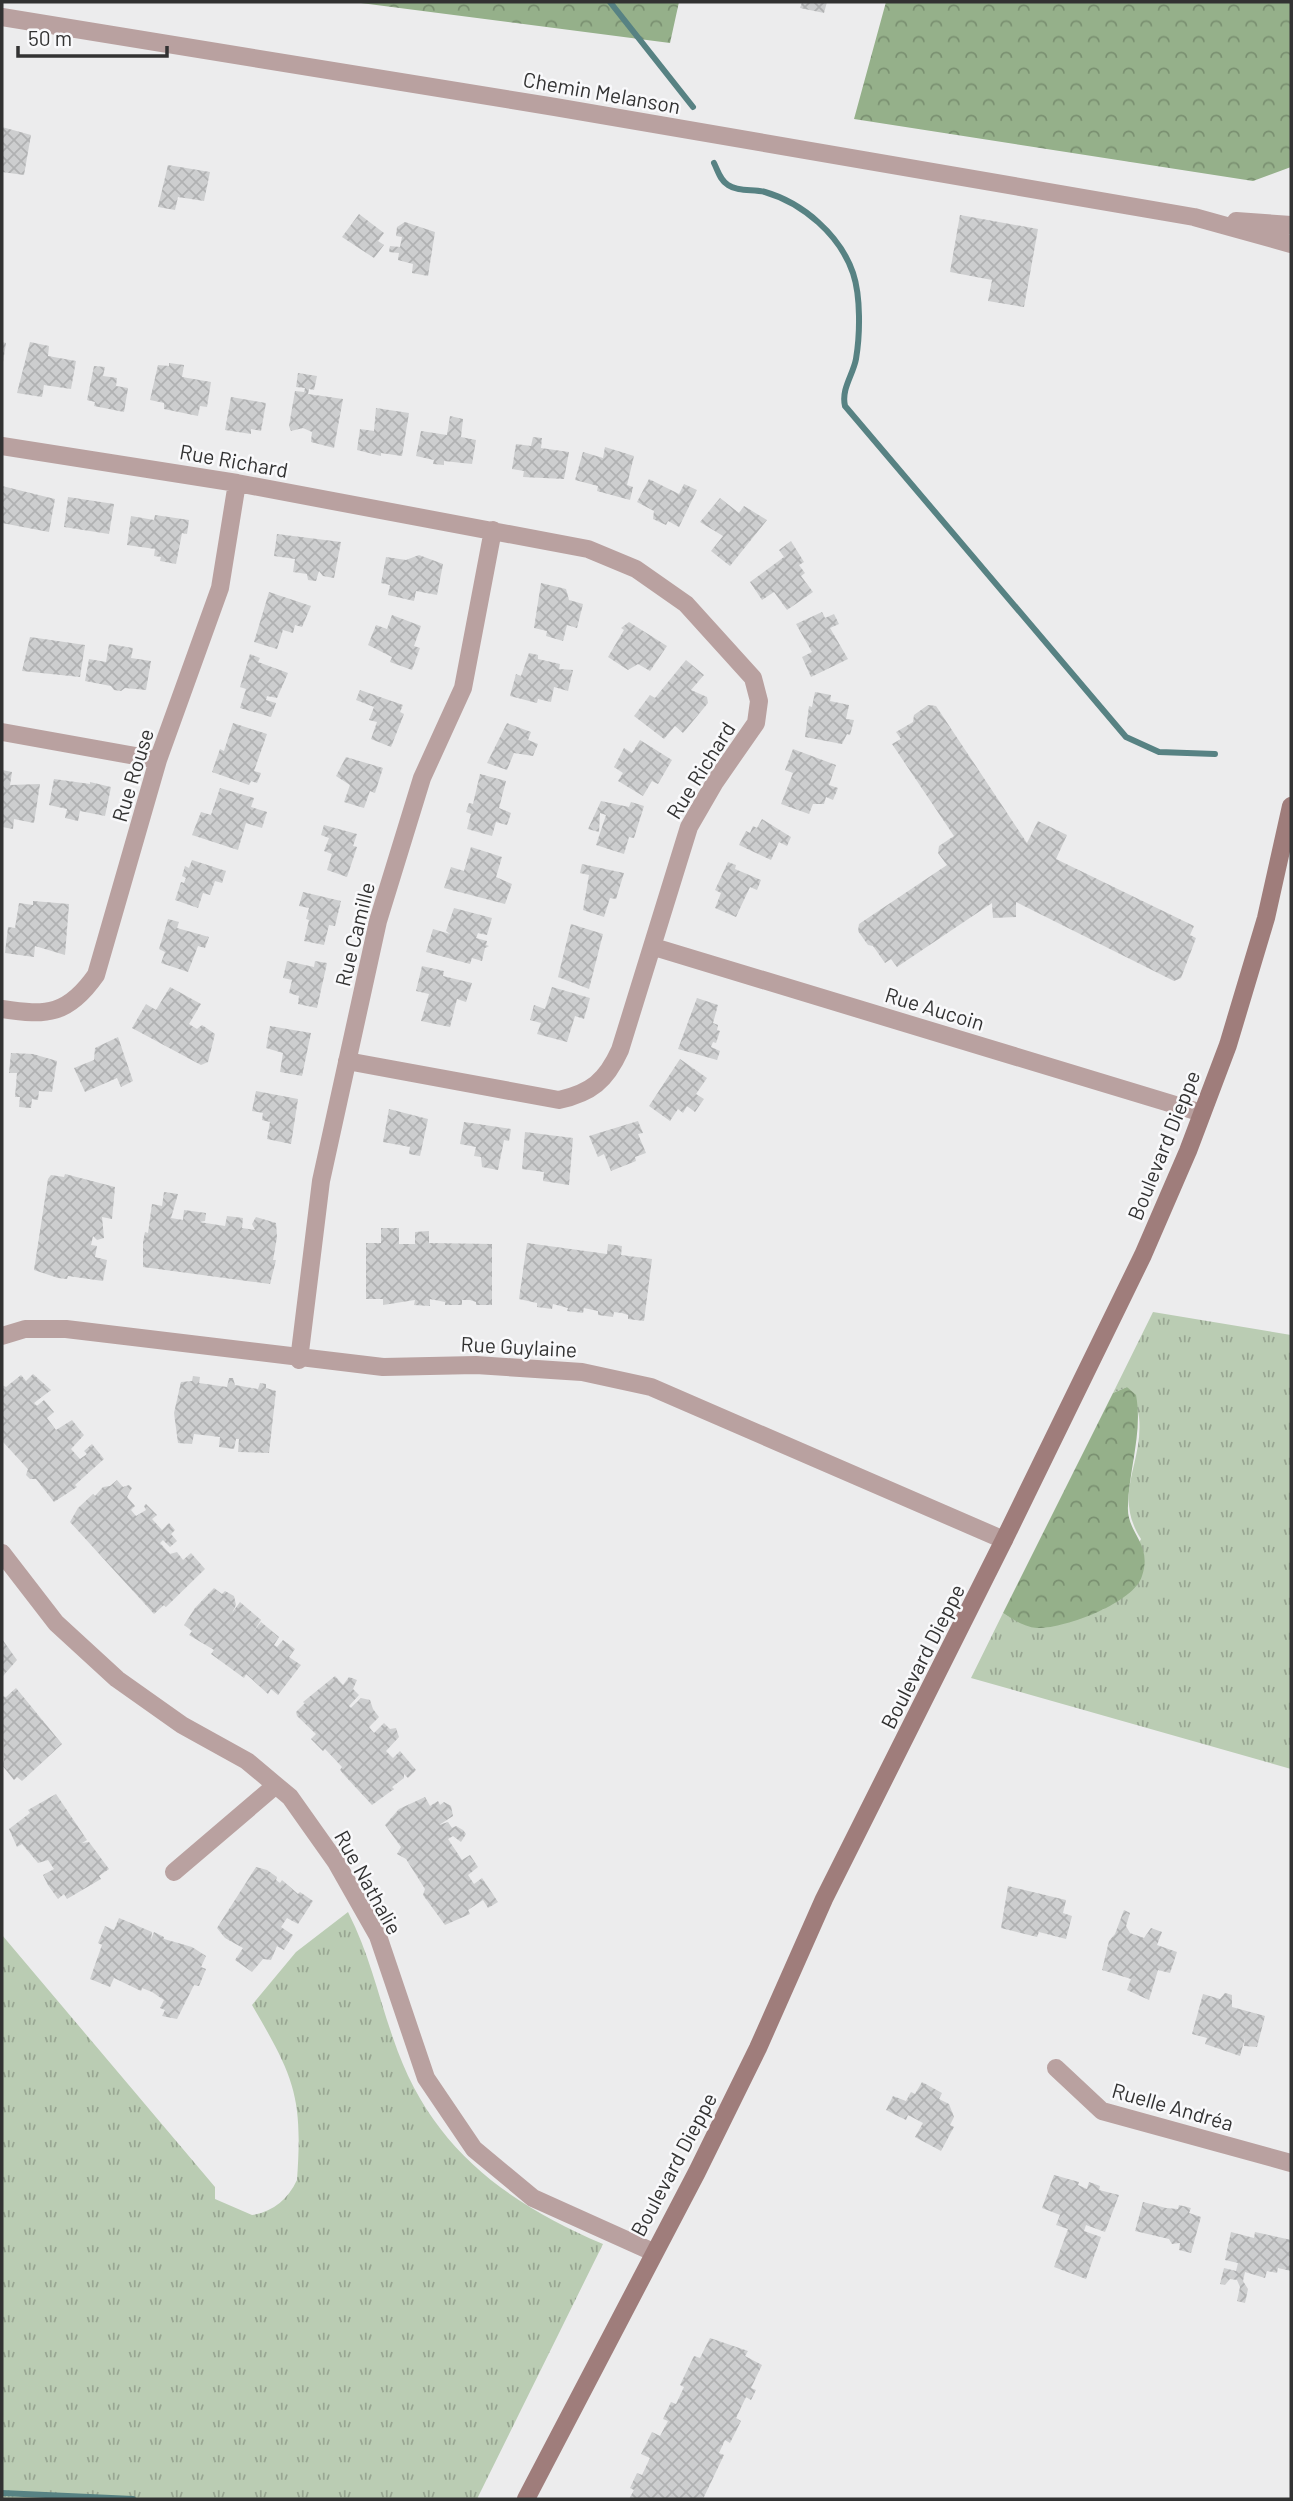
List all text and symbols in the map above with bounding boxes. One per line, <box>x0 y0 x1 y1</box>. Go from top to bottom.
scale bar <box>18 14 166 58</box>
text: 50 m <box>28 25 72 50</box>
street label: Chemin Melanson <box>521 66 683 118</box>
street label: Rue Richard <box>178 438 290 482</box>
street label: Rue Richard <box>660 717 740 823</box>
street label: Rue Rouse <box>106 725 158 825</box>
street label: Rue Camille <box>329 879 379 989</box>
street label: Rue Aucoin <box>882 981 988 1035</box>
street label: Boulevard Dieppe <box>1122 1067 1204 1223</box>
street label: Rue Guylaine <box>460 1330 578 1362</box>
street label: Boulevard Dieppe <box>875 1579 969 1733</box>
street label: Rue Nathalie <box>330 1825 408 1939</box>
street label: Ruelle Andréa <box>1109 2077 1237 2135</box>
street label: Boulevard Dieppe <box>625 2088 721 2240</box>

